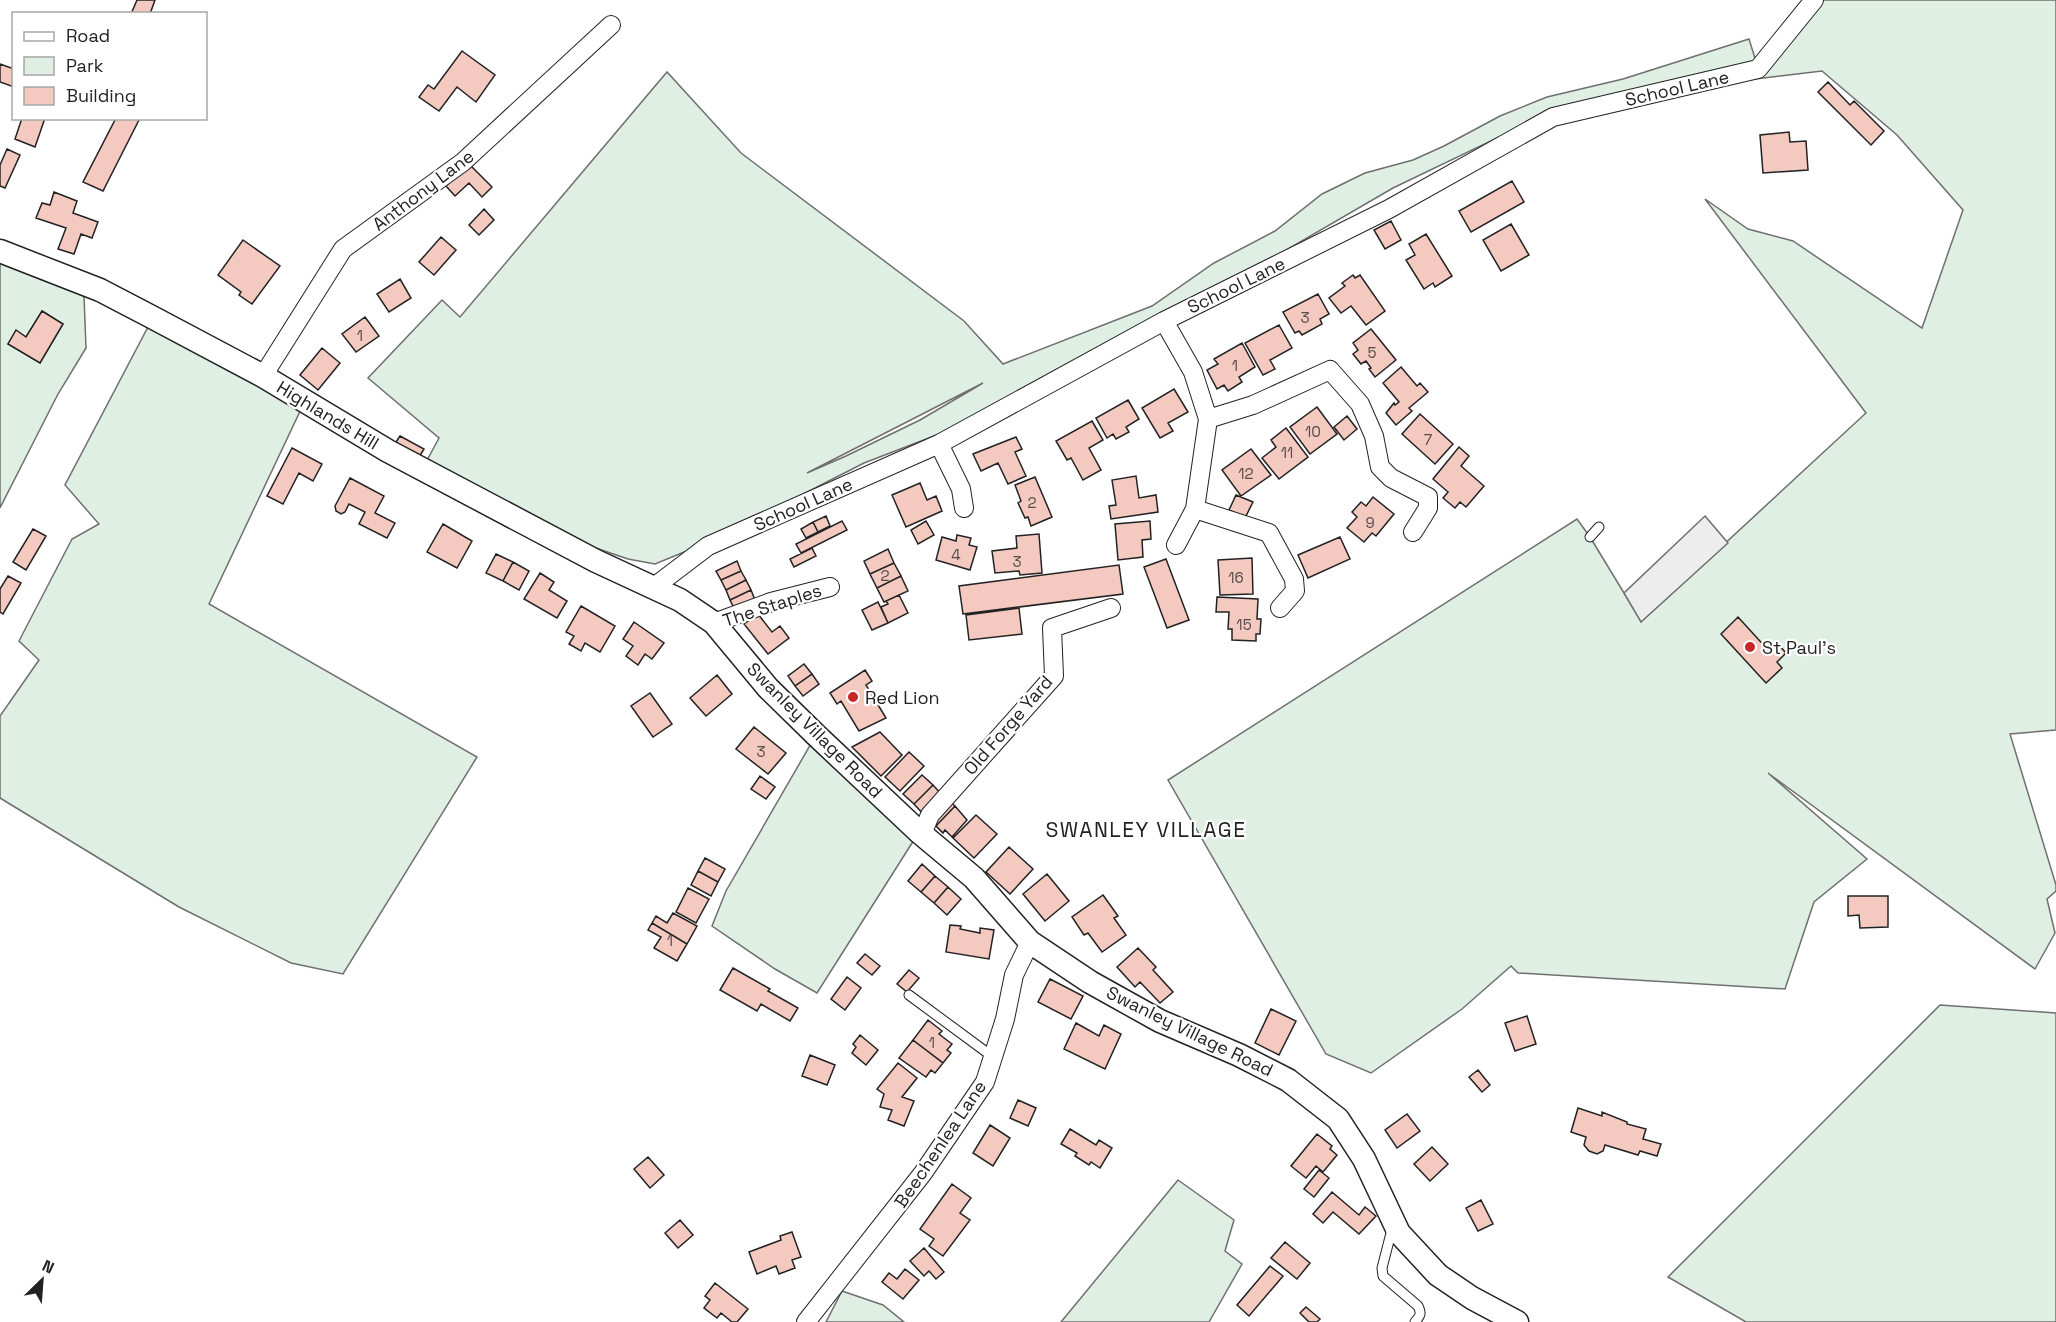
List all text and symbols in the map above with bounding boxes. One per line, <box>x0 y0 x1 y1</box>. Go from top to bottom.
legend <box>12 12 207 120</box>
text: Road <box>66 24 110 47</box>
text: Park <box>66 54 104 77</box>
street label: School Lane <box>1623 65 1731 111</box>
text: Building <box>66 84 136 107</box>
street label: Anthony Lane <box>368 144 478 236</box>
street label: School Lane <box>1183 251 1289 319</box>
house number: 3 <box>1300 308 1310 327</box>
house number: 1 <box>357 326 363 345</box>
house number: 5 <box>1368 343 1377 362</box>
house number: 1 <box>1232 356 1238 375</box>
street label: Highlands Hill <box>273 375 383 455</box>
house number: 10 <box>1305 422 1321 441</box>
house number: 7 <box>1424 430 1432 449</box>
house number: 11 <box>1281 443 1293 462</box>
house number: 12 <box>1238 464 1254 483</box>
street label: School Lane <box>750 472 856 536</box>
house number: 2 <box>1027 493 1037 512</box>
house number: 9 <box>1365 513 1375 532</box>
house number: 4 <box>951 545 961 564</box>
house number: 3 <box>1012 552 1022 571</box>
house number: 2 <box>880 566 890 585</box>
house number: 16 <box>1228 568 1244 587</box>
street label: The Staples <box>720 578 824 632</box>
house number: 15 <box>1236 615 1252 634</box>
place label: St Paul's <box>1762 636 1836 659</box>
marker: St Paul's <box>1743 640 1757 654</box>
street label: Swanley Village Road <box>742 657 888 803</box>
street label: Old Forge Yard <box>959 671 1057 779</box>
place label: Red Lion <box>865 686 940 709</box>
marker: Red Lion <box>846 690 860 704</box>
house number: 3 <box>756 742 766 761</box>
district label: SWANLEY VILLAGE <box>1045 816 1247 843</box>
house number: 1 <box>667 931 673 950</box>
street label: Swanley Village Road <box>1103 981 1277 1081</box>
house number: 1 <box>929 1033 935 1052</box>
street label: Beechenlea Lane <box>889 1076 991 1212</box>
north arrow <box>12 1250 72 1310</box>
text: N <box>39 1255 57 1279</box>

